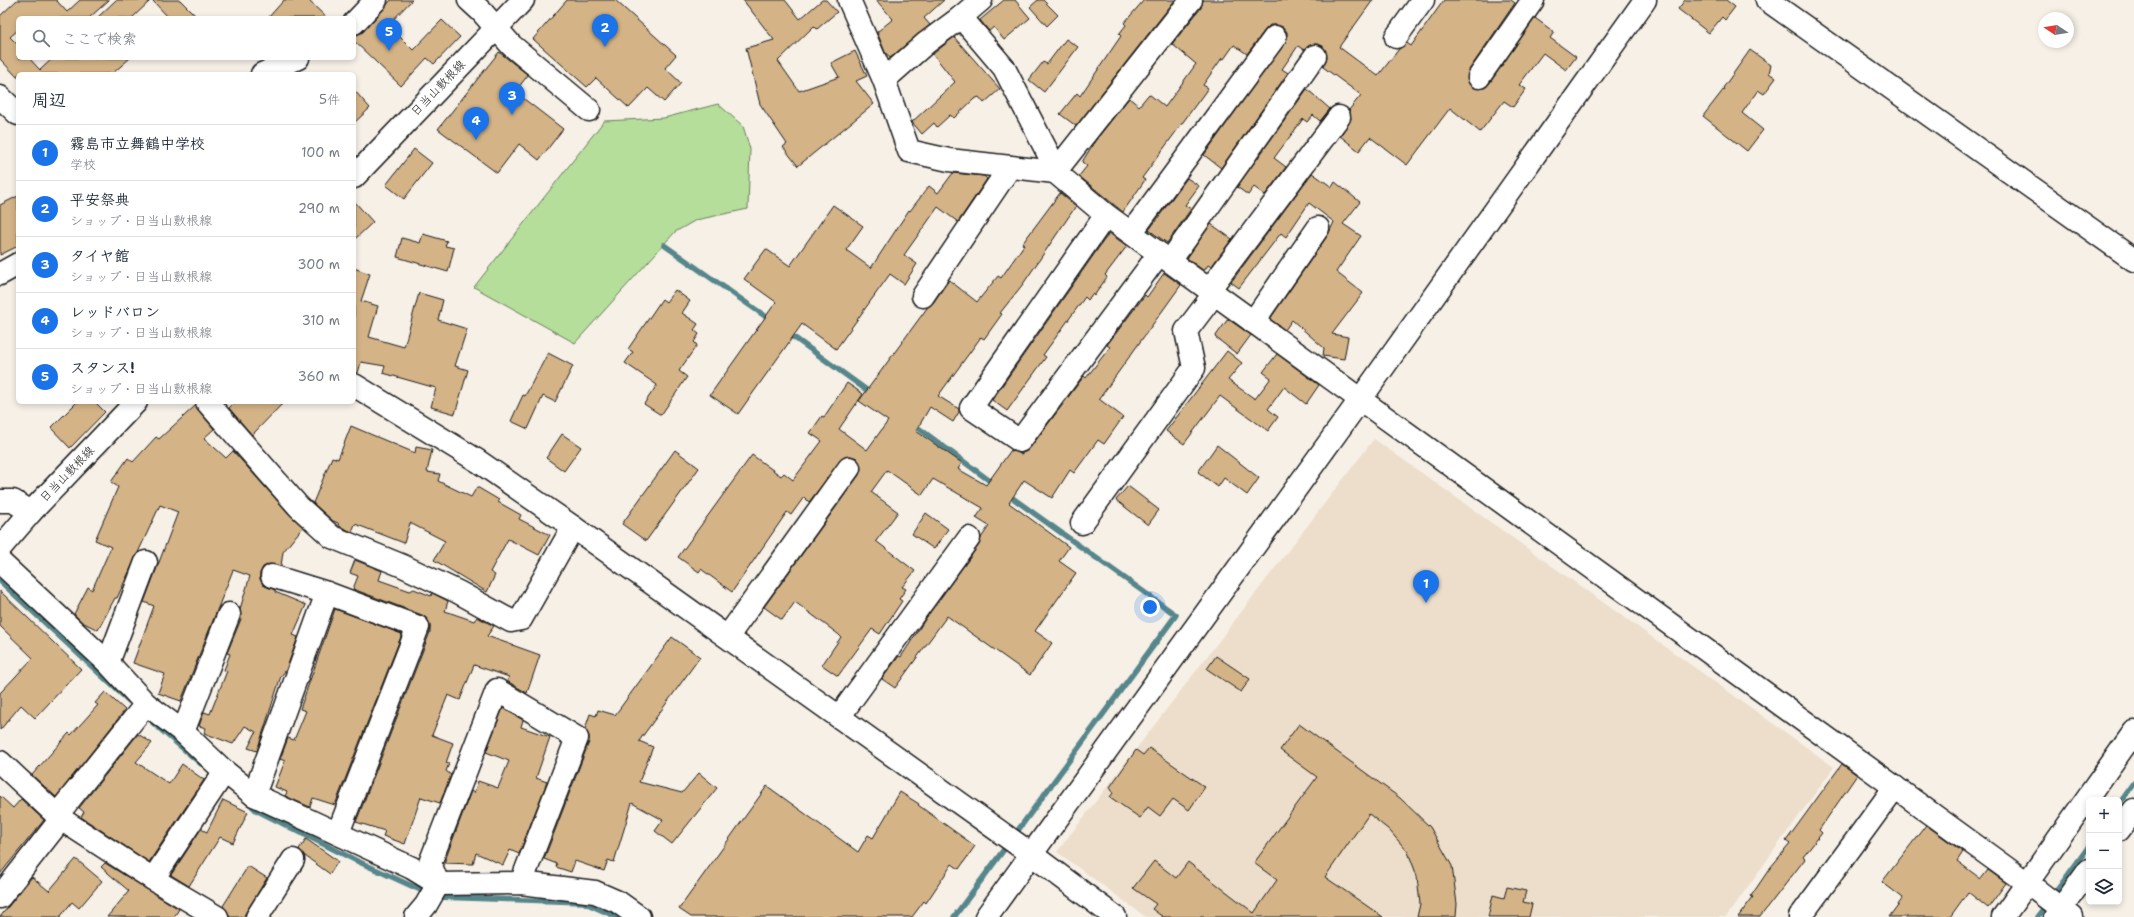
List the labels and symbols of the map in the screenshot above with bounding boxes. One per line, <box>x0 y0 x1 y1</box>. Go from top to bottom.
north arrow <box>2038 12 2074 48</box>
pin: 2 <box>592 14 618 47</box>
pin: 5 <box>376 18 402 51</box>
street label: 日当山敷根線 <box>407 57 469 119</box>
pin: 3 <box>499 82 525 115</box>
pin: 4 <box>463 107 489 140</box>
street label: 日当山敷根線 <box>36 443 98 505</box>
pin: 1 <box>1413 570 1439 603</box>
your location <box>1140 597 1160 617</box>

